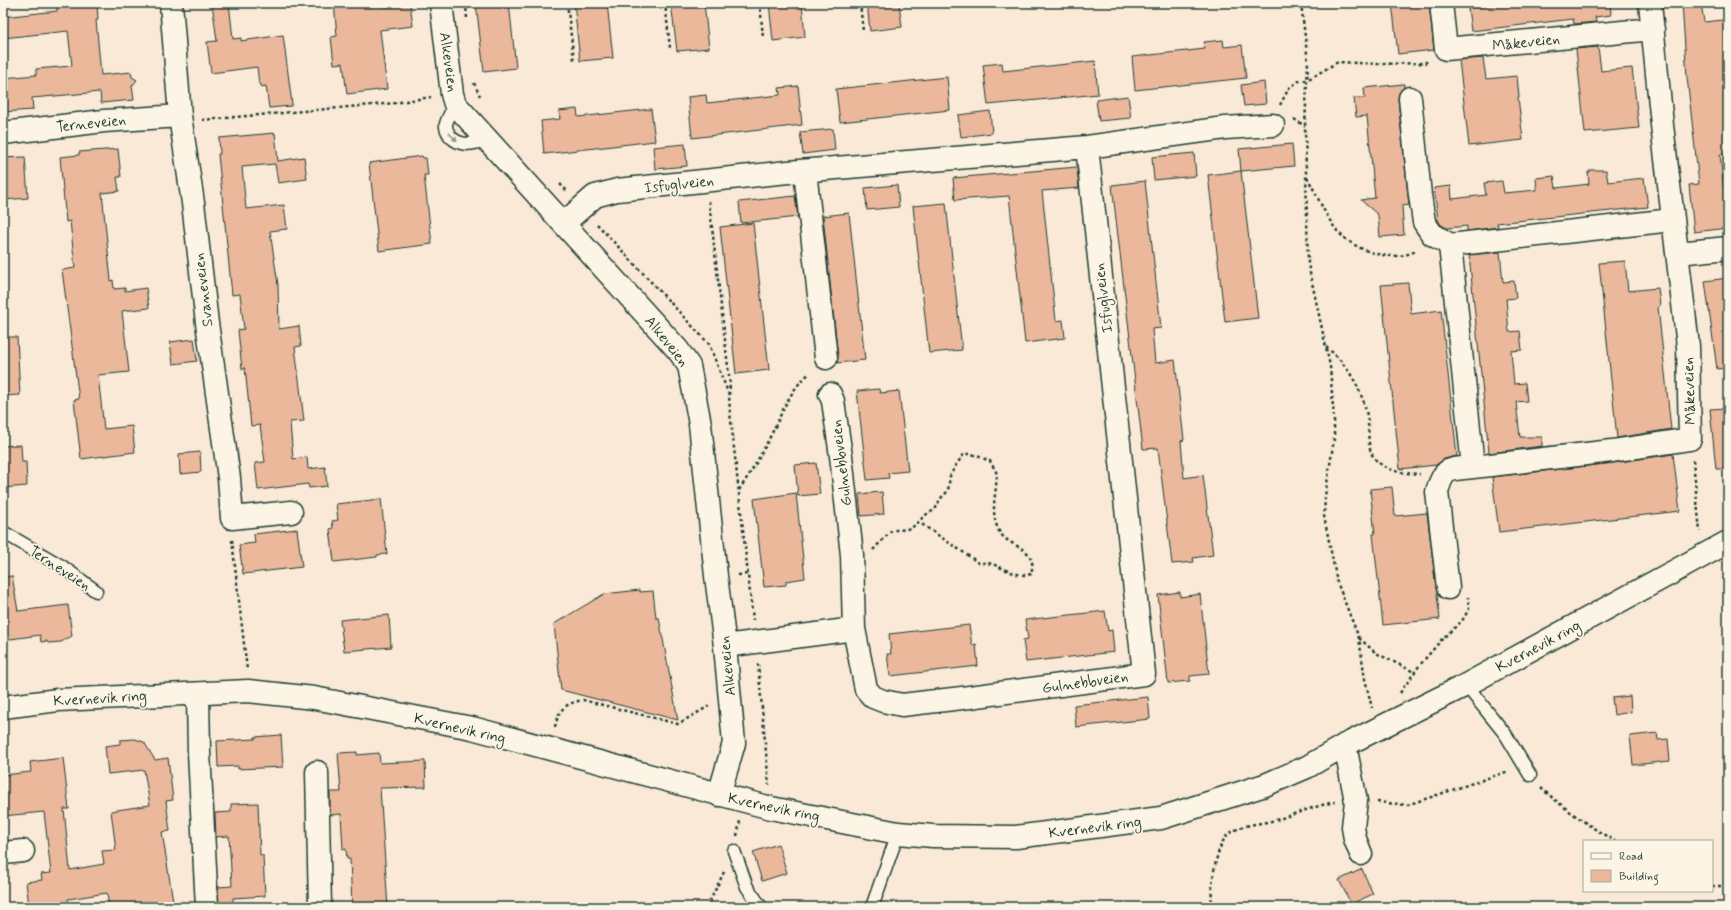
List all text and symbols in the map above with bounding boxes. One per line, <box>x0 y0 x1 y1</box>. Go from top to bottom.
street label: Måkeveien <box>1491 29 1561 56</box>
street label: Alkeveien <box>434 31 462 93</box>
street label: Terneveien <box>55 110 127 138</box>
one-way arrow <box>448 133 458 142</box>
street label: Isfuglveien <box>643 171 715 200</box>
street label: Svaneveien <box>190 252 218 328</box>
street label: Isfuglveien <box>1090 262 1119 334</box>
street label: Alkeveien <box>639 312 693 371</box>
street label: Måkeveien <box>1679 357 1701 425</box>
street label: Gulnebbveien <box>827 419 857 507</box>
street label: Terneveien <box>25 541 94 596</box>
street label: Kvernevik ring <box>1493 616 1585 679</box>
street label: Alkeveien <box>715 635 741 697</box>
street label: Gulnebbveien <box>1041 667 1129 699</box>
street label: Kvernevik ring <box>53 687 147 712</box>
street label: Kvernevik ring <box>412 709 508 750</box>
street label: Kvernevik ring <box>726 788 822 828</box>
street label: Kvernevik ring <box>1048 812 1143 845</box>
legend <box>1583 840 1713 892</box>
text: Road <box>1619 849 1643 865</box>
text: Building <box>1619 869 1659 886</box>

